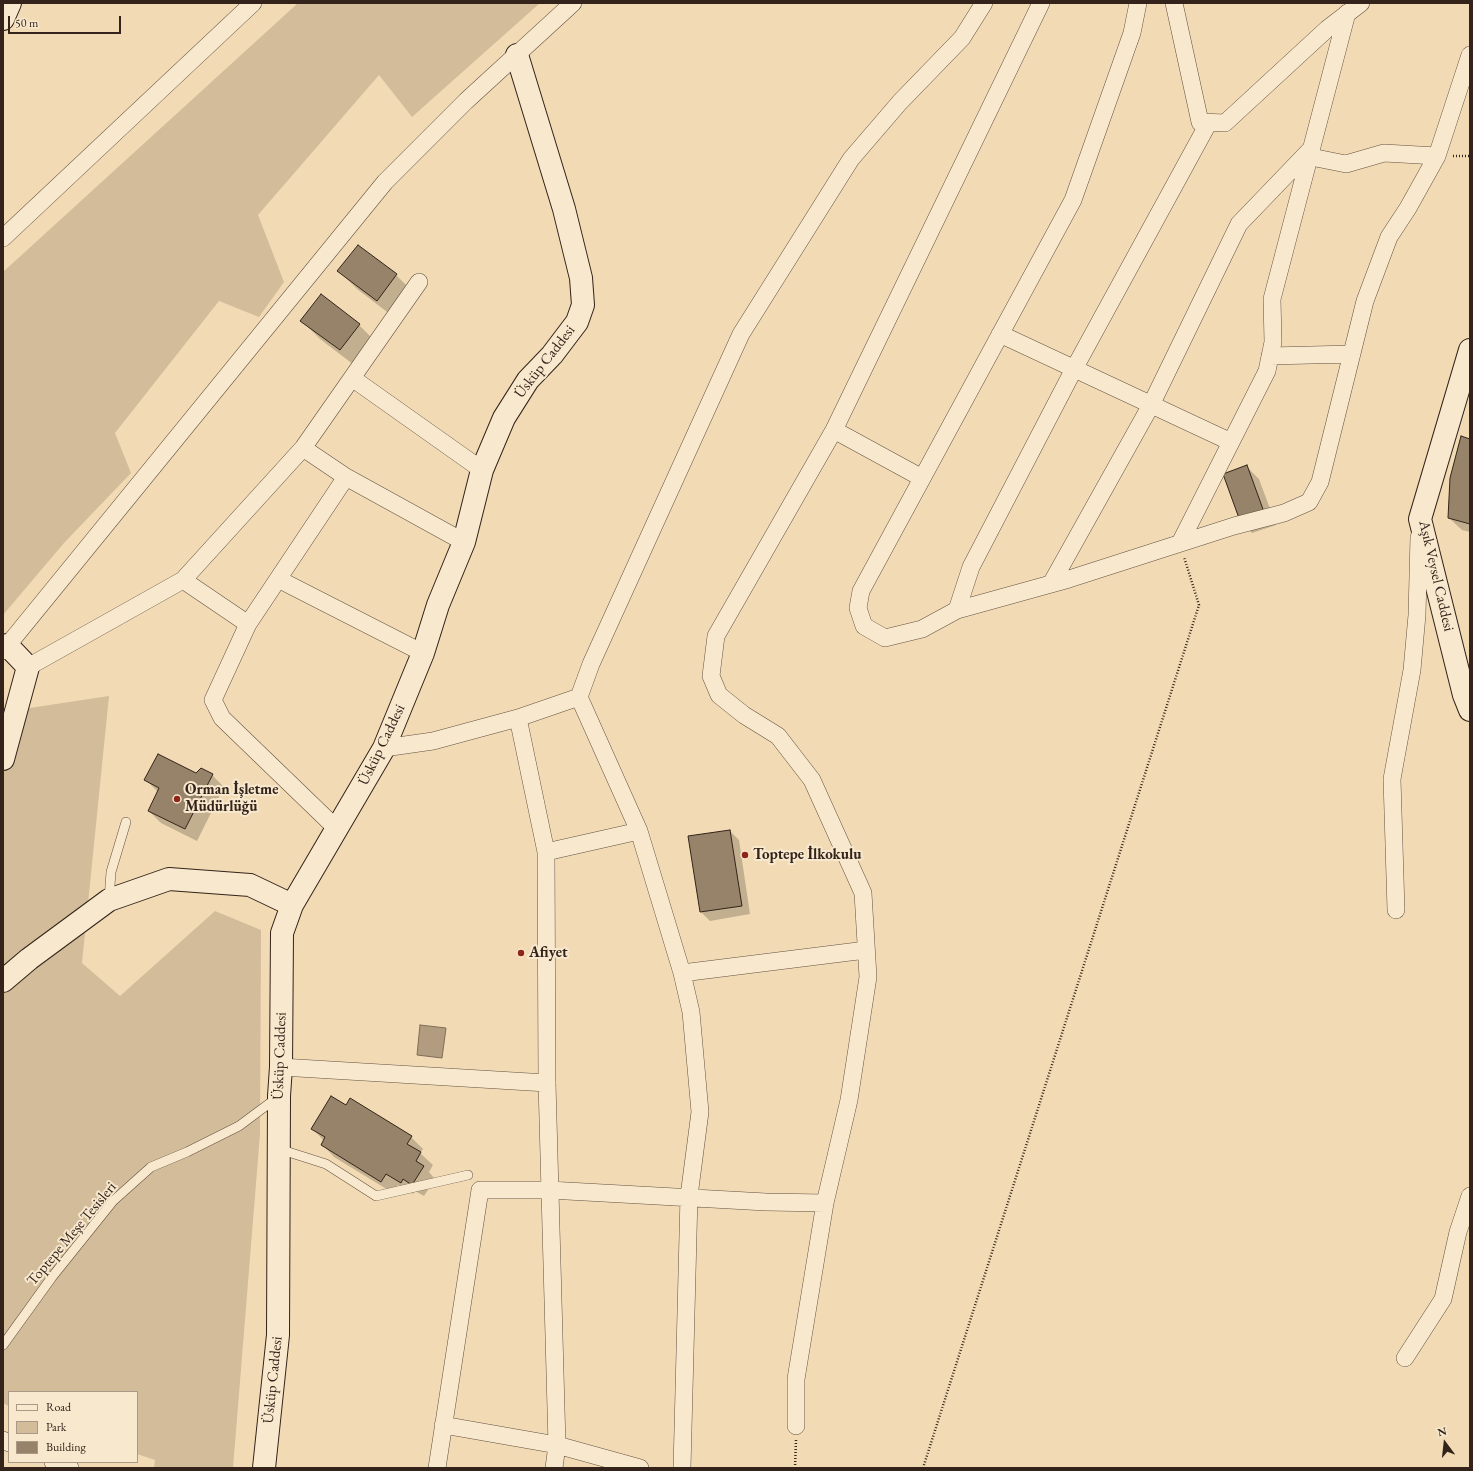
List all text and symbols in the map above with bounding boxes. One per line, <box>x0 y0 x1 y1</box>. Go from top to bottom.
scale bar <box>10 8 123 34</box>
text: 50 m <box>15 15 38 31</box>
street label: Üsküp Caddesi <box>511 322 579 402</box>
street label: Aşık Veysel Caddesi <box>1414 519 1458 633</box>
street label: Üsküp Caddesi <box>355 702 409 788</box>
place label: Orman İşletme Müdürlüğü <box>185 781 278 816</box>
marker: Orman İşletme Müdürlüğü <box>172 794 182 804</box>
place label: Toptepe İlkokulu <box>753 846 861 864</box>
marker: Toptepe İlkokulu <box>740 850 750 860</box>
place label: Afiyet <box>529 944 568 962</box>
marker: Afiyet <box>516 948 526 958</box>
street label: Üsküp Caddesi <box>269 1012 291 1100</box>
street label: Toptepe Meşe Tesisleri <box>23 1179 121 1289</box>
street label: Üsküp Caddesi <box>259 1335 287 1425</box>
legend <box>8 1391 138 1463</box>
text: Road <box>46 1399 71 1415</box>
text: Park <box>46 1419 66 1435</box>
north arrow <box>1425 1423 1465 1463</box>
text: N <box>1436 1423 1448 1439</box>
text: Building <box>46 1439 86 1455</box>

